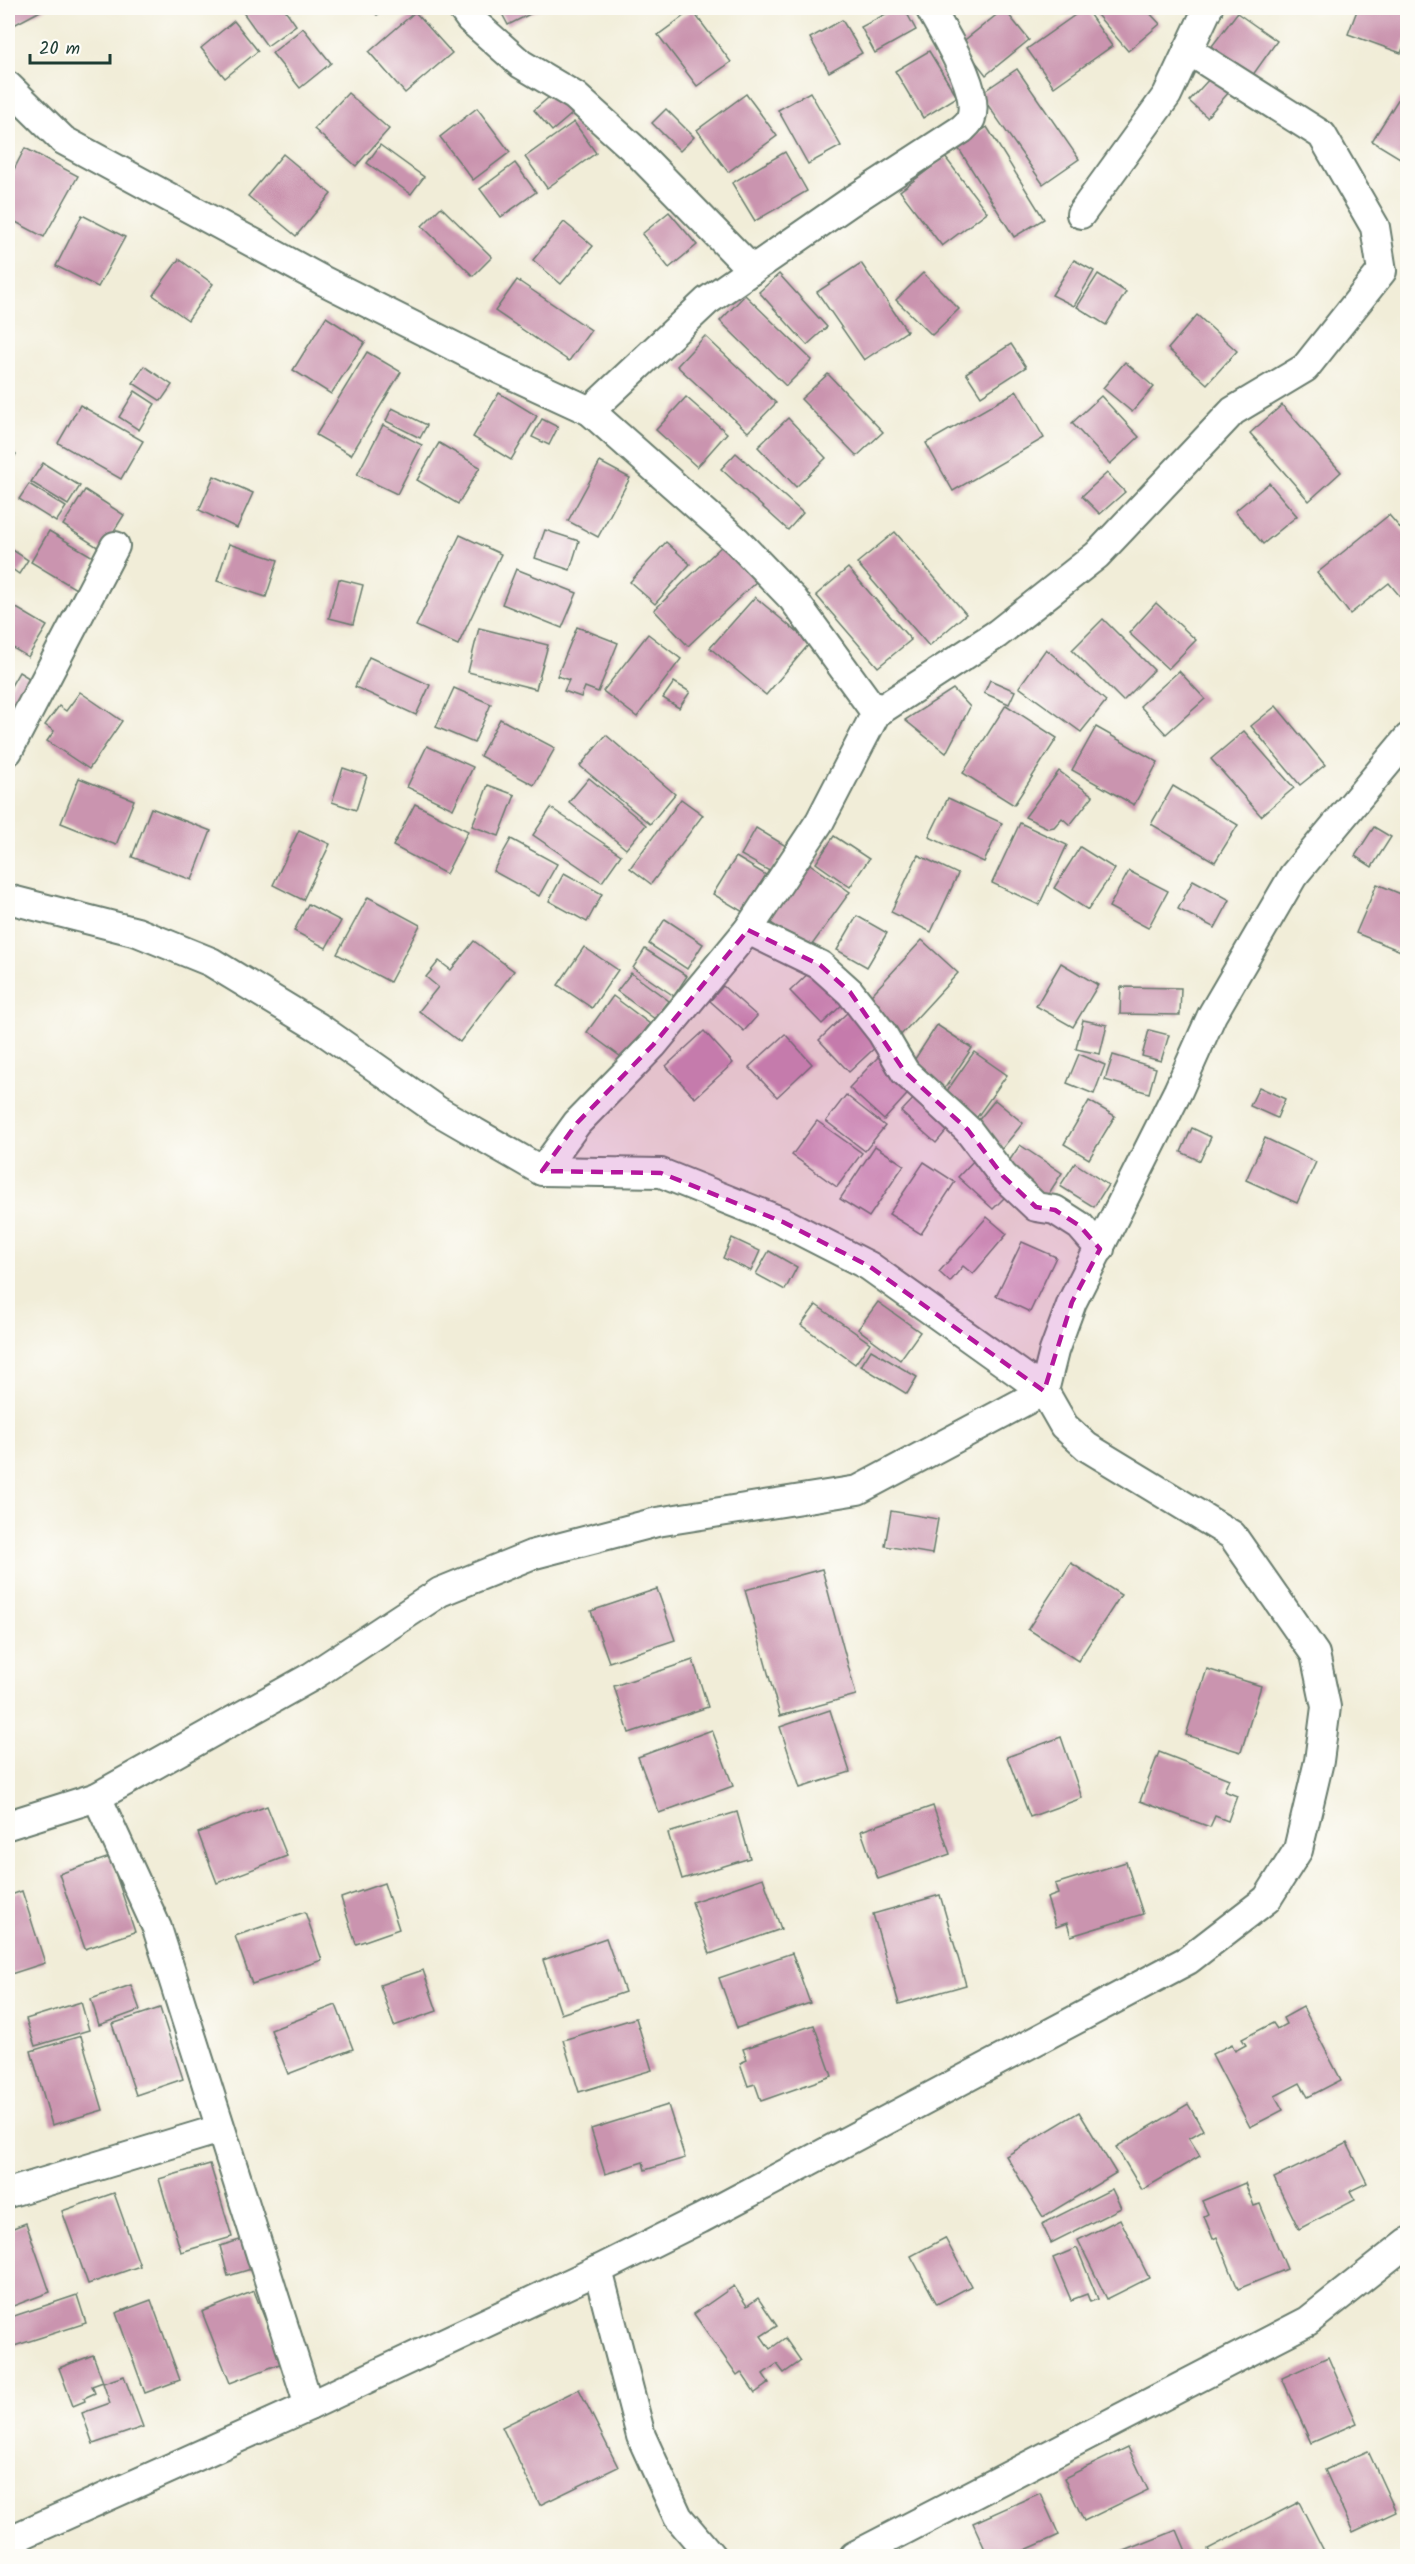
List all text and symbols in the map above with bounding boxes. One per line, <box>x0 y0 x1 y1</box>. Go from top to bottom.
scale bar <box>30 27 110 65</box>
text: 20 m <box>39 35 80 64</box>

